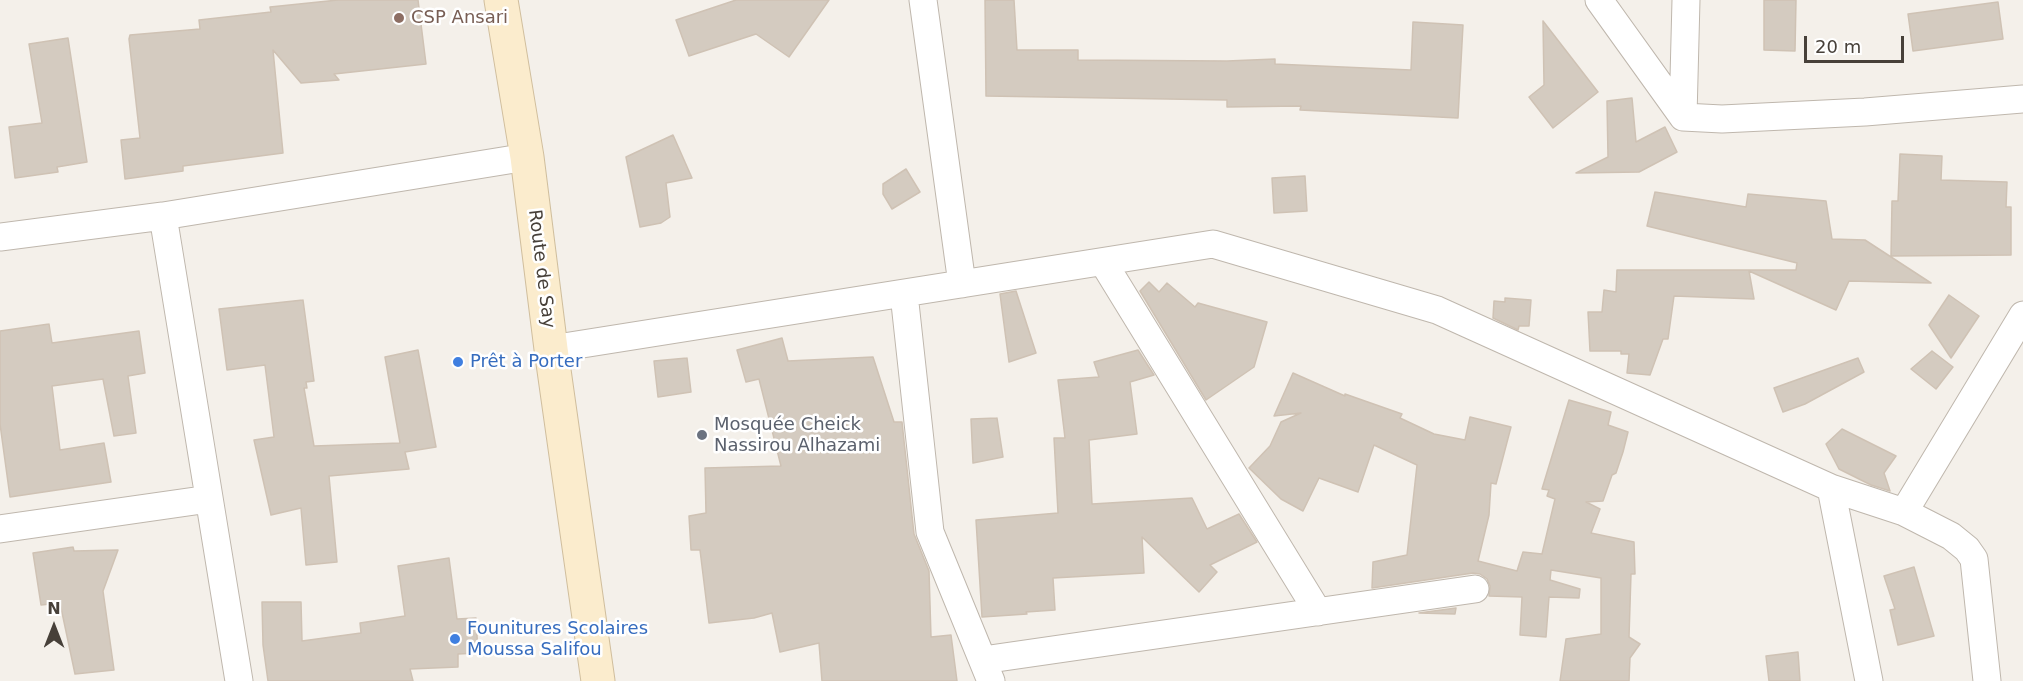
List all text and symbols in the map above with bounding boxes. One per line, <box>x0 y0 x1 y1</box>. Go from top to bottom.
place label: CSP Ansari <box>411 7 508 29</box>
marker: CSP Ansari <box>392 11 406 25</box>
scale bar <box>1807 24 1908 62</box>
text: 20 m <box>1815 36 1861 57</box>
street label: Route de Say <box>523 208 559 330</box>
place label: Prêt à Porter <box>470 351 582 373</box>
marker: Prêt à Porter <box>451 355 465 369</box>
place label: Mosquée Cheick Nassirou Alhazami <box>714 414 880 456</box>
marker: Mosquée Cheick Nassirou Alhazami <box>695 428 709 442</box>
north arrow <box>24 597 84 657</box>
text: N <box>47 599 61 618</box>
place label: Founitures Scolaires Moussa Salifou <box>467 618 648 660</box>
marker: Founitures Scolaires Moussa Salifou <box>448 632 462 646</box>

